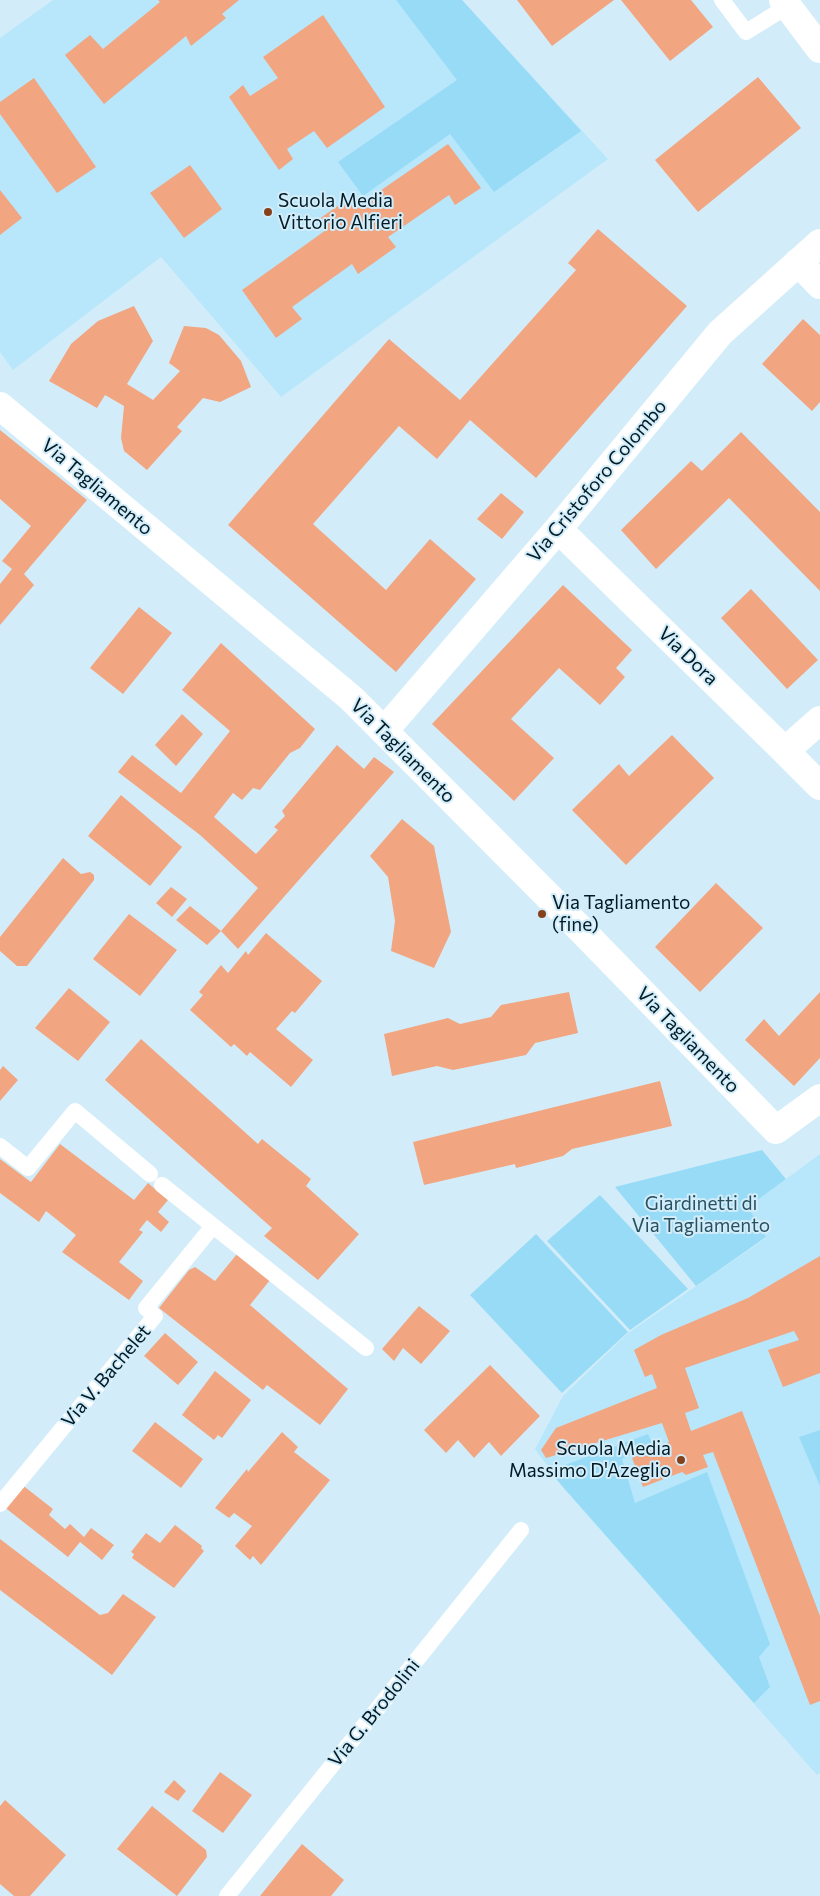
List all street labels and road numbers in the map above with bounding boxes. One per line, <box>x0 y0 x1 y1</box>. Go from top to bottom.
street label: Via Cristoforo Colombo <box>522 395 672 567</box>
street label: Via Tagliamento <box>37 434 157 540</box>
street label: Via Dora <box>653 622 723 690</box>
street label: Via Tagliamento <box>346 694 460 808</box>
street label: Via Tagliamento <box>632 982 744 1098</box>
street label: Via V. Bachelet <box>57 1320 155 1432</box>
street label: Via G. Brodolini <box>324 1654 424 1772</box>

